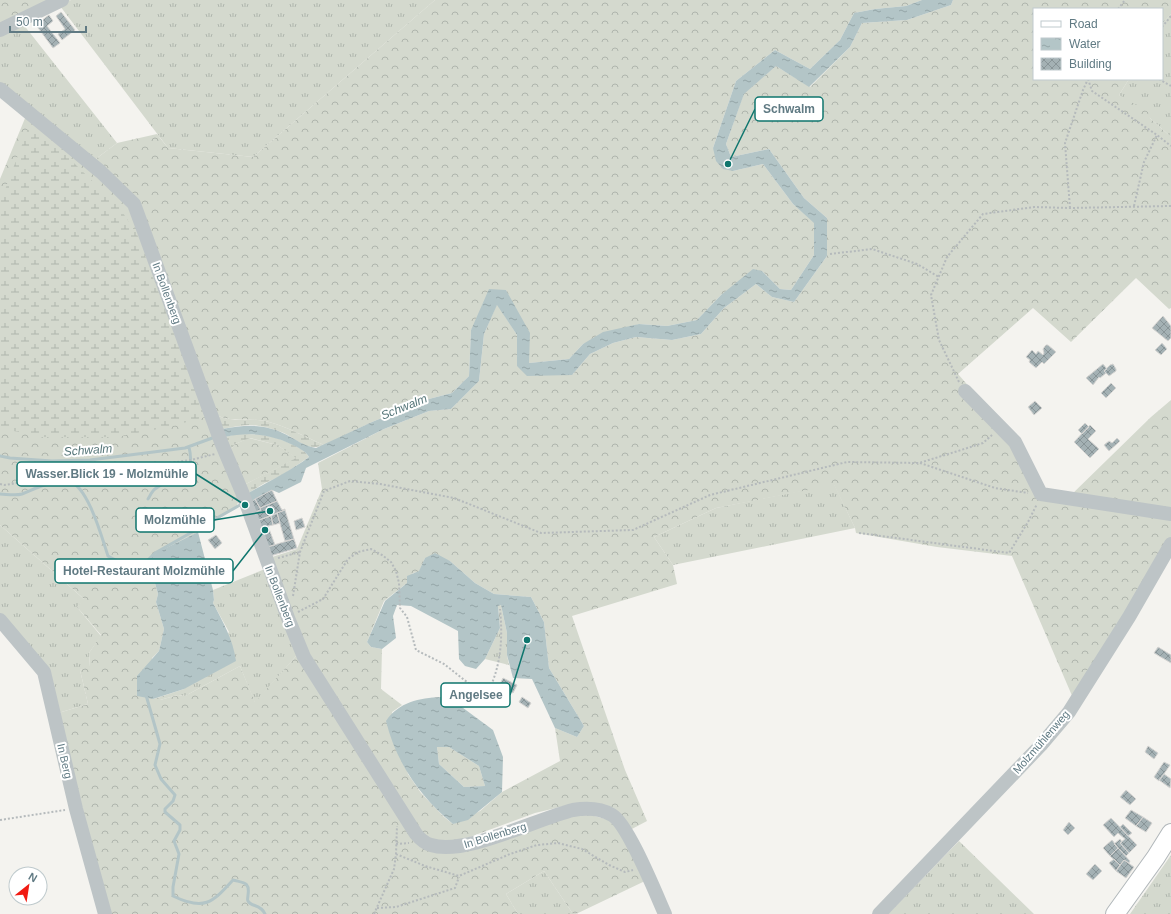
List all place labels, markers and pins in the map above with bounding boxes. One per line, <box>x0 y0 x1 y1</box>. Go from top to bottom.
callout: Schwalm <box>755 97 823 121</box>
callout: Wasser.Blick 19 - Molzmühle <box>17 462 196 486</box>
callout: Molzmühle <box>136 508 214 532</box>
callout: Hotel-Restaurant Molzmühle <box>55 559 233 583</box>
callout: Angelsee <box>441 683 510 707</box>

